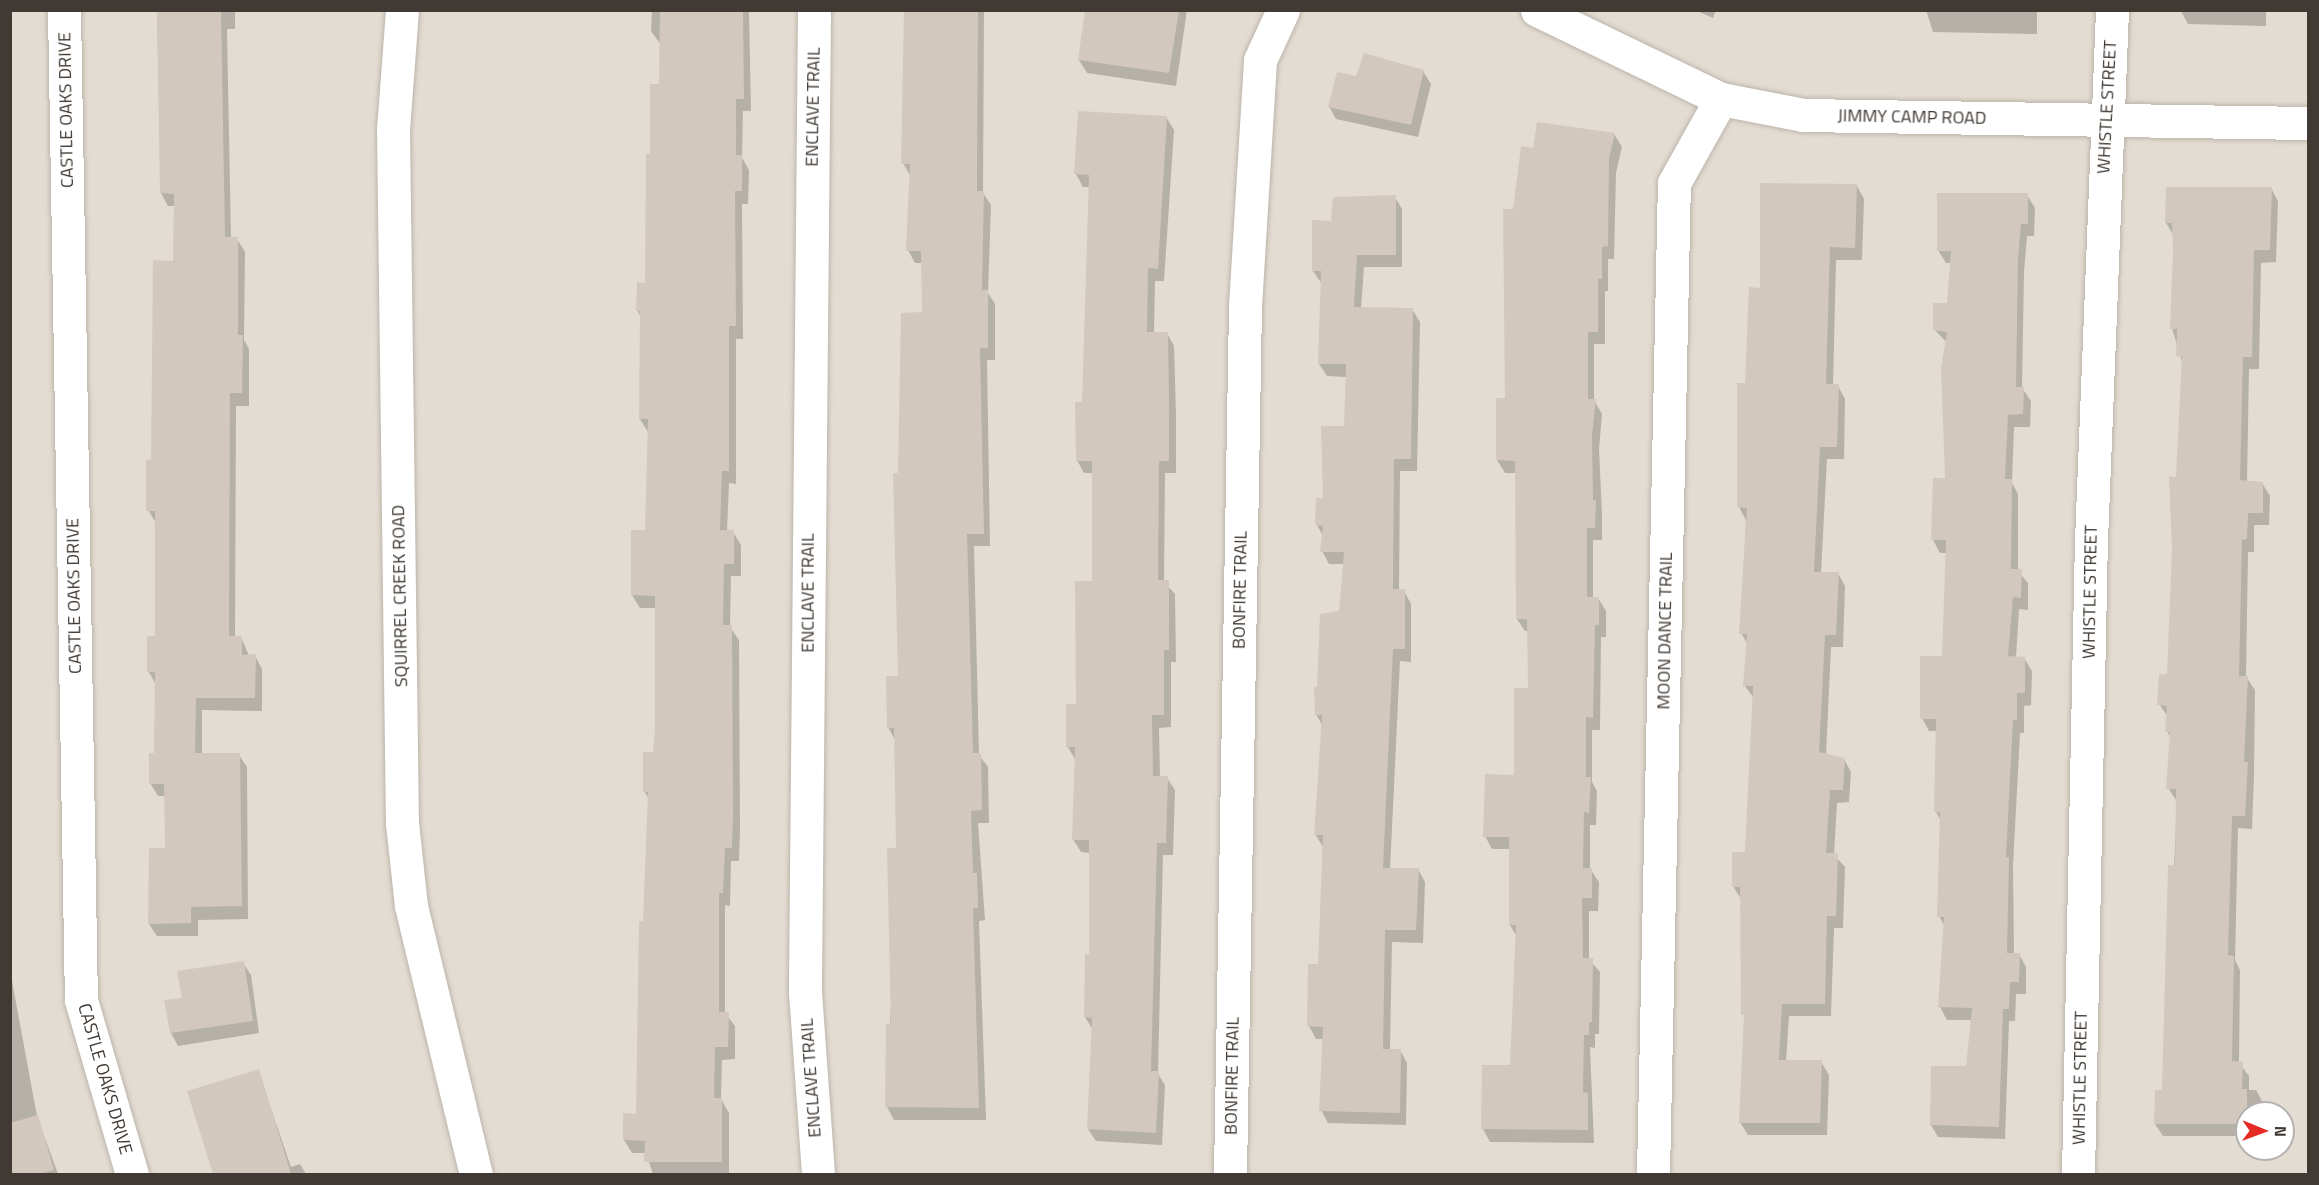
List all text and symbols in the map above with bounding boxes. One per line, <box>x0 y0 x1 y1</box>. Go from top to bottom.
street label: CASTLE OAKS DRIVE <box>54 32 78 188</box>
street label: WHISTLE STREET <box>2093 40 2121 174</box>
street label: ENCLAVE TRAIL <box>801 47 825 167</box>
street label: JIMMY CAMP ROAD <box>1837 105 1987 129</box>
street label: SQUIRREL CREEK ROAD <box>388 505 412 687</box>
street label: CASTLE OAKS DRIVE <box>62 518 86 674</box>
street label: WHISTLE STREET <box>2078 525 2102 659</box>
street label: BONFIRE TRAIL <box>1228 531 1252 649</box>
street label: ENCLAVE TRAIL <box>797 533 819 653</box>
street label: MOON DANCE TRAIL <box>1653 552 1677 710</box>
street label: CASTLE OAKS DRIVE <box>73 1001 137 1157</box>
street label: WHISTLE STREET <box>2068 1011 2092 1145</box>
street label: BONFIRE TRAIL <box>1220 1017 1244 1135</box>
street label: ENCLAVE TRAIL <box>796 1018 826 1138</box>
north arrow <box>2235 1101 2295 1161</box>
text: N <box>2269 1126 2293 1137</box>

